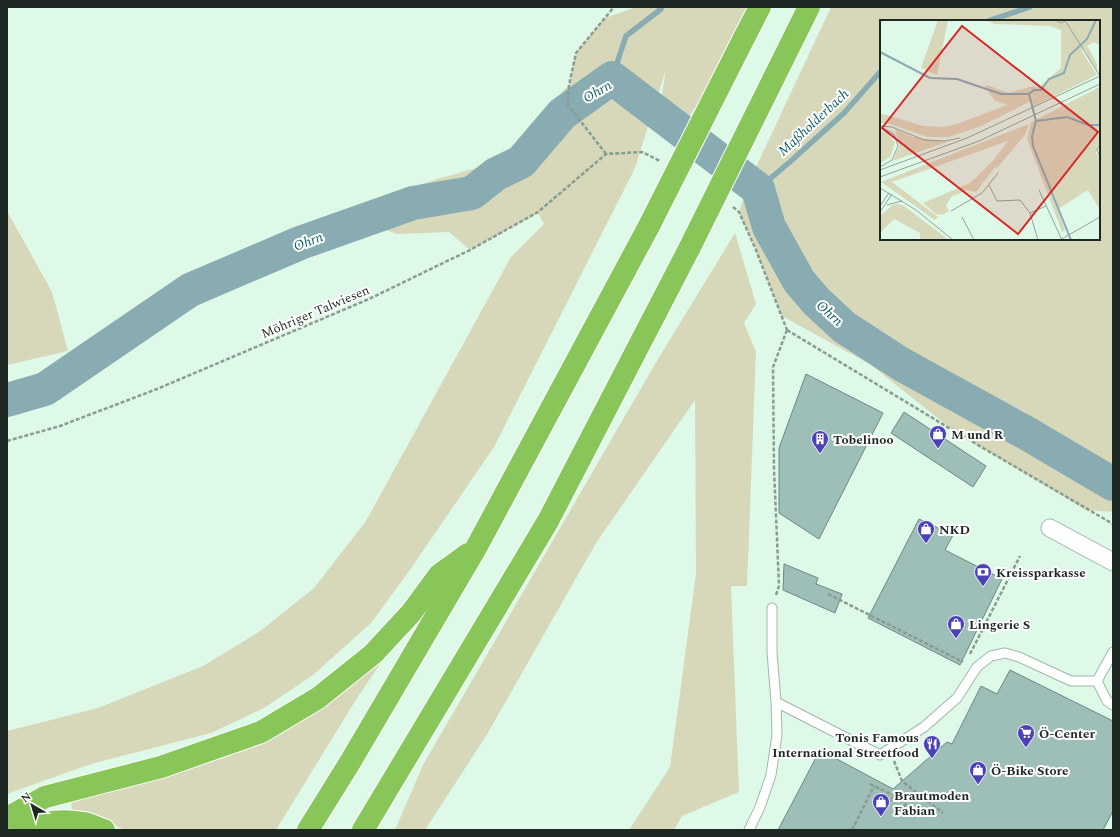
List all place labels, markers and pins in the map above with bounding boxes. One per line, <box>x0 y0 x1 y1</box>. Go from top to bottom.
shop icon: M und R <box>928 424 948 449</box>
place label: M und R <box>951 425 1004 445</box>
building icon: Tobelinoo <box>810 429 830 454</box>
place label: Tobelinoo <box>833 430 894 450</box>
shop icon: NKD <box>916 519 936 544</box>
place label: NKD <box>939 520 970 540</box>
bank icon: Kreissparkasse <box>973 562 993 587</box>
place label: Kreissparkasse <box>996 563 1086 583</box>
shop icon: Lingerie S <box>946 614 966 639</box>
place label: Lingerie S <box>969 615 1030 635</box>
supermarket icon: Ö-Center <box>1016 723 1036 748</box>
place label: Ö-Center <box>1039 724 1095 744</box>
place label: Tonis Famous International Streetfood <box>772 728 919 763</box>
restaurant icon: Tonis Famous International Streetfood <box>922 734 942 759</box>
shop icon: Ö-Bike Store <box>968 760 988 785</box>
place label: Ö-Bike Store <box>991 761 1069 781</box>
place label: Brautmoden Fabian <box>894 786 969 821</box>
shop icon: Brautmoden Fabian <box>871 792 891 817</box>

